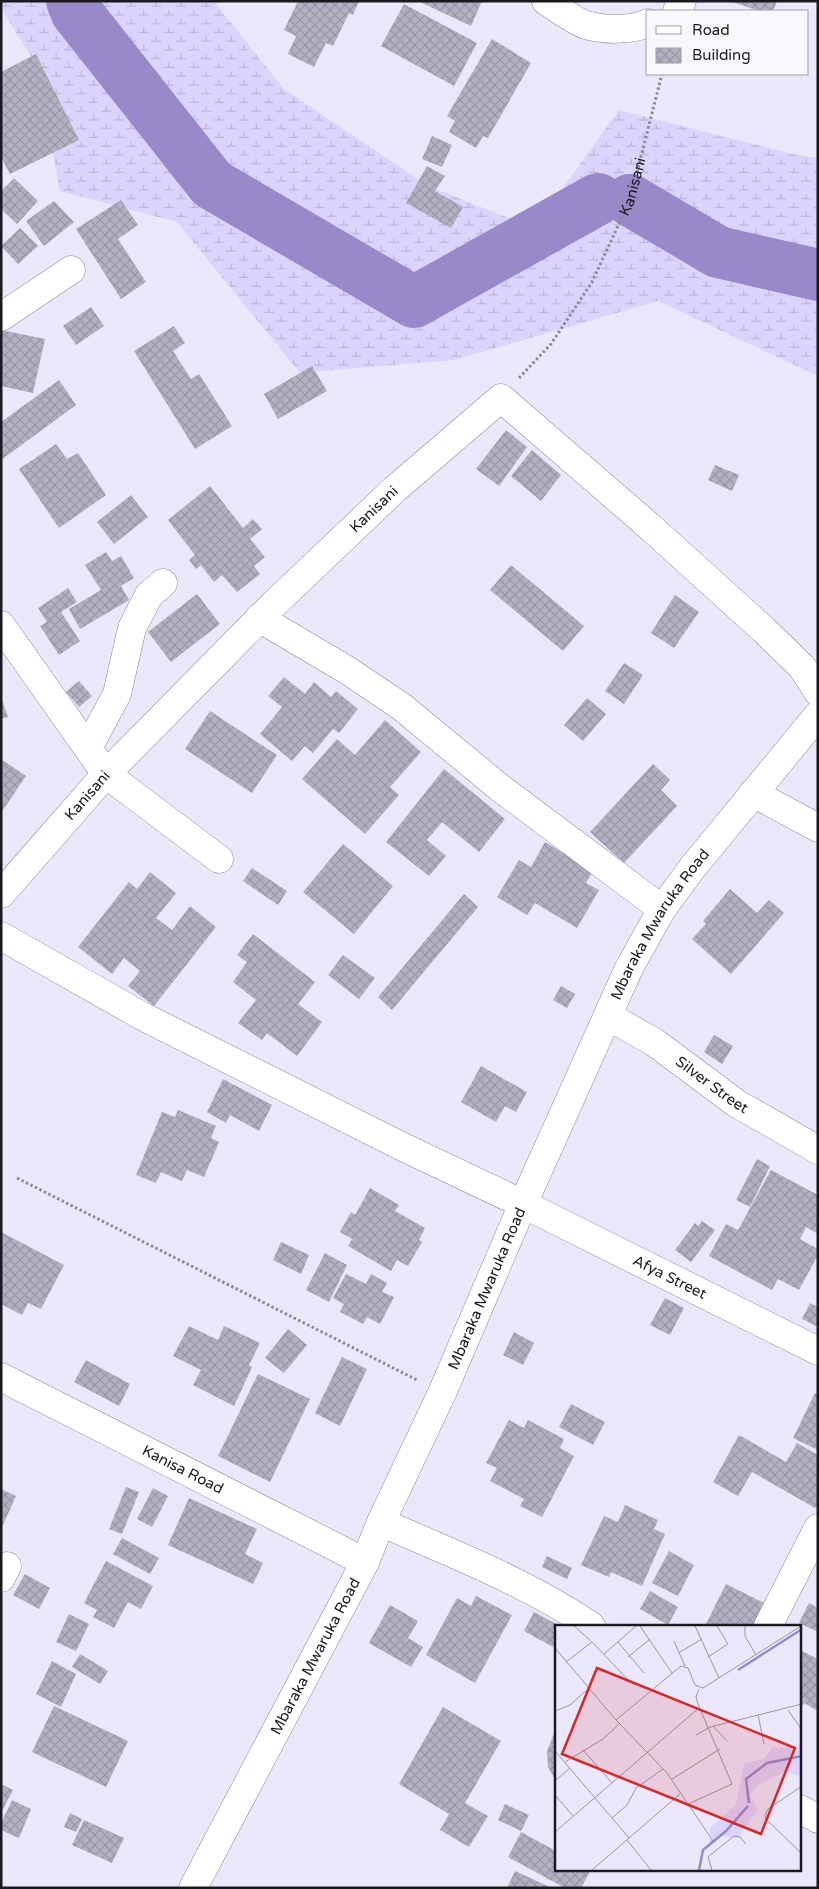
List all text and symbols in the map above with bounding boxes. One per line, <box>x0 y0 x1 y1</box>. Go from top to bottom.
legend <box>646 10 809 75</box>
text: Road <box>692 21 730 39</box>
text: Building <box>692 46 751 64</box>
street label: Kanisani <box>615 156 649 219</box>
street label: Kanisani <box>346 482 402 536</box>
street label: Kanisani <box>61 767 114 824</box>
street label: Mbaraka Mwaruka Road <box>607 845 713 1003</box>
street label: Silver Street <box>672 1052 752 1117</box>
street label: Mbaraka Mwaruka Road <box>444 1205 529 1372</box>
street label: Afya Street <box>630 1251 710 1303</box>
street label: Kanisa Road <box>139 1441 226 1498</box>
street label: Mbaraka Mwaruka Road <box>267 1575 364 1738</box>
inset map <box>555 1625 802 1872</box>

